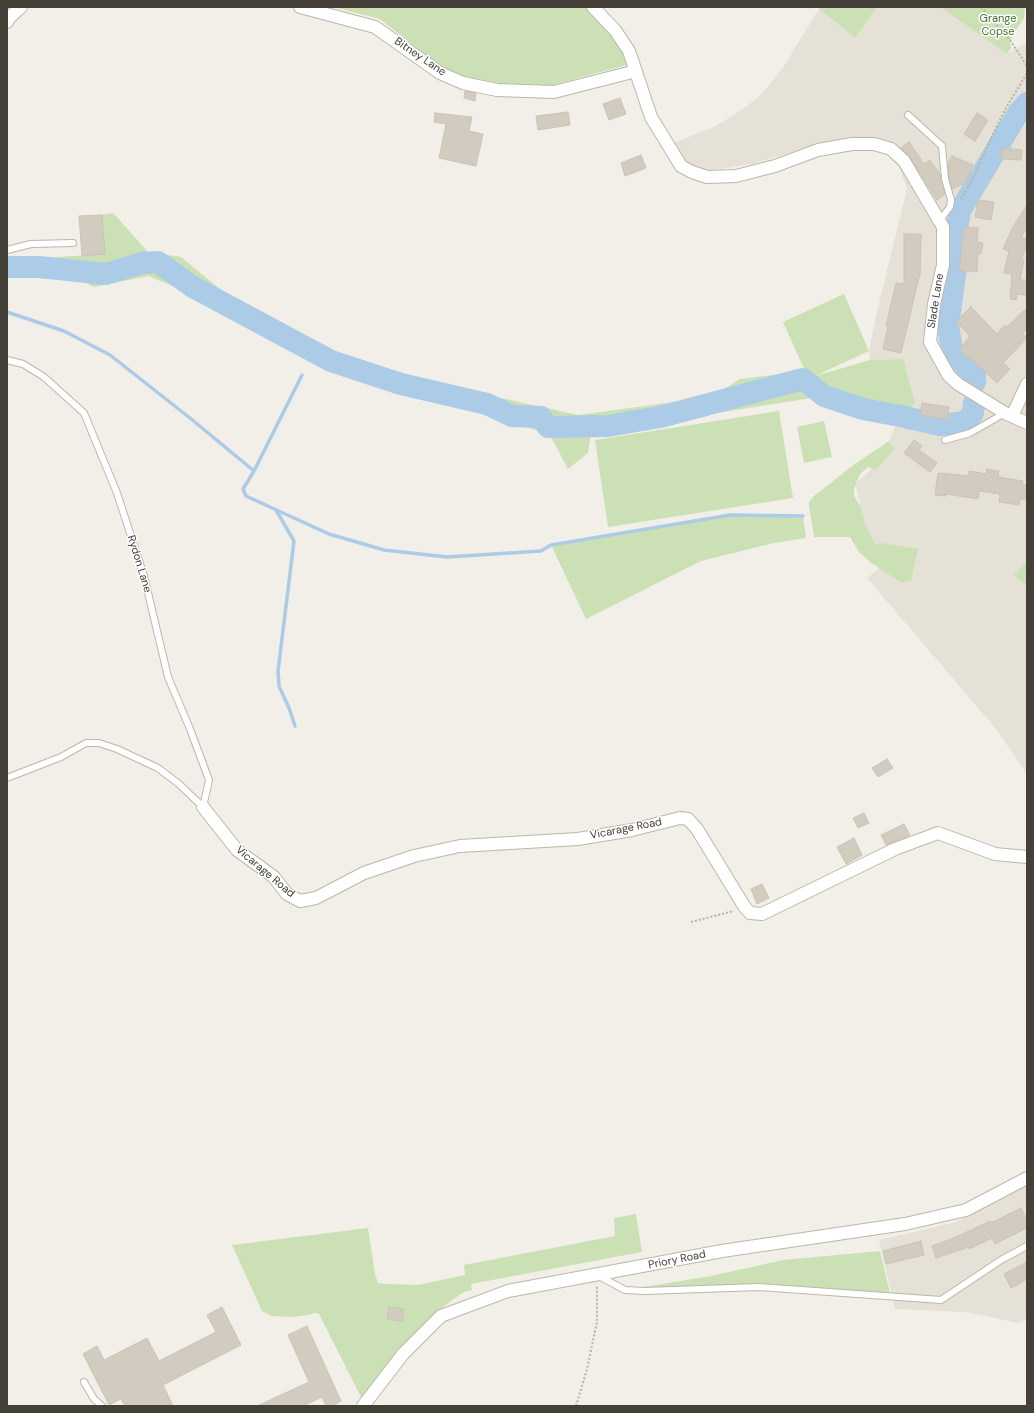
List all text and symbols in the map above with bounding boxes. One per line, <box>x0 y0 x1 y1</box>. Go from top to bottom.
park label: Grange Copse <box>980 12 1016 38</box>
street label: Bitney Lane <box>392 35 448 79</box>
street label: Slade Lane <box>925 273 947 329</box>
street label: Rydon Lane <box>124 534 154 594</box>
street label: Vicarage Road <box>589 816 663 842</box>
street label: Vicarage Road <box>233 843 297 901</box>
street label: Priory Road <box>647 1248 707 1272</box>

